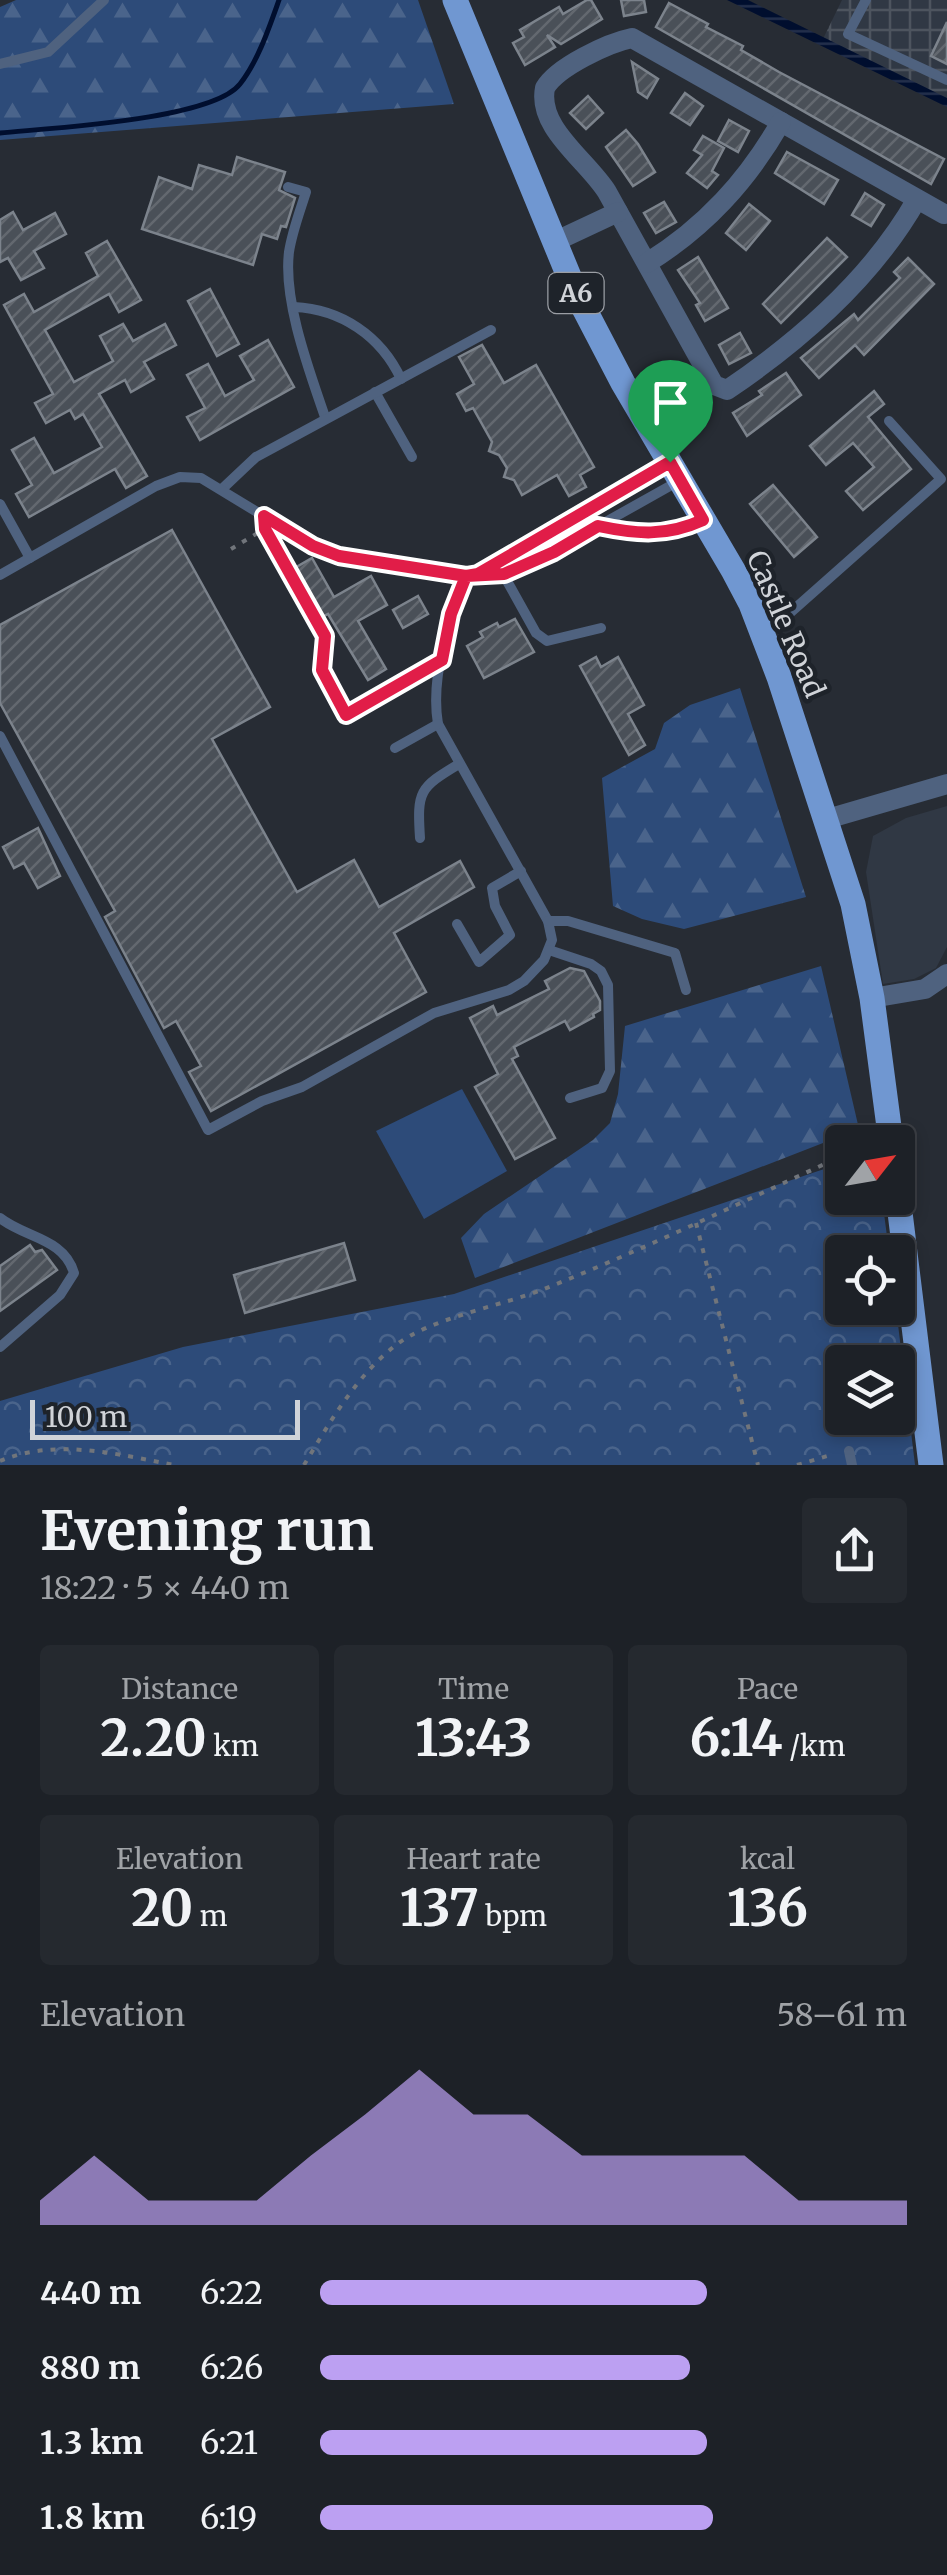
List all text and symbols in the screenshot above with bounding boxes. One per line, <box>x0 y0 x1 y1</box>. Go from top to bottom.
road number: A6 <box>548 273 604 313</box>
pin <box>628 360 713 463</box>
icon: arrive <box>643 375 698 430</box>
street label: Castle Road <box>739 545 833 703</box>
north arrow <box>825 1125 915 1215</box>
map controls <box>825 1125 915 1435</box>
button: locate <box>825 1235 915 1325</box>
button: layers <box>825 1345 915 1435</box>
scale bar <box>30 1395 300 1440</box>
text: 100 m <box>45 1399 127 1435</box>
text: Evening run <box>40 1496 374 1565</box>
button: share <box>802 1498 907 1603</box>
text: 18:22 · 5 × 440 m <box>40 1568 289 1608</box>
text: Distance <box>121 1671 238 1707</box>
text: Time <box>438 1671 509 1707</box>
text: Pace <box>737 1671 798 1707</box>
text: 2.20 <box>100 1707 207 1770</box>
text: 13:43 <box>415 1707 532 1770</box>
text: 6:14 <box>689 1707 783 1770</box>
text: km <box>207 1728 259 1764</box>
text: /km <box>783 1728 846 1764</box>
text: Elevation <box>116 1841 243 1877</box>
text: Heart rate <box>407 1841 540 1877</box>
text: kcal <box>740 1841 795 1877</box>
text: 20 <box>131 1877 193 1940</box>
text: 137 <box>400 1877 479 1940</box>
text: 136 <box>727 1877 808 1940</box>
text: m <box>193 1898 228 1934</box>
text: bpm <box>479 1898 547 1934</box>
text: Elevation <box>40 1995 185 2035</box>
text: 58–61 m <box>777 1995 907 2035</box>
text: 440 m <box>40 2273 141 2313</box>
text: 6:22 <box>200 2273 263 2313</box>
text: 880 m <box>40 2348 140 2388</box>
text: 6:26 <box>200 2348 263 2388</box>
text: 1.3 km <box>40 2423 143 2463</box>
text: 6:21 <box>200 2423 258 2463</box>
text: 1.8 km <box>40 2498 145 2538</box>
text: 6:19 <box>200 2498 257 2538</box>

